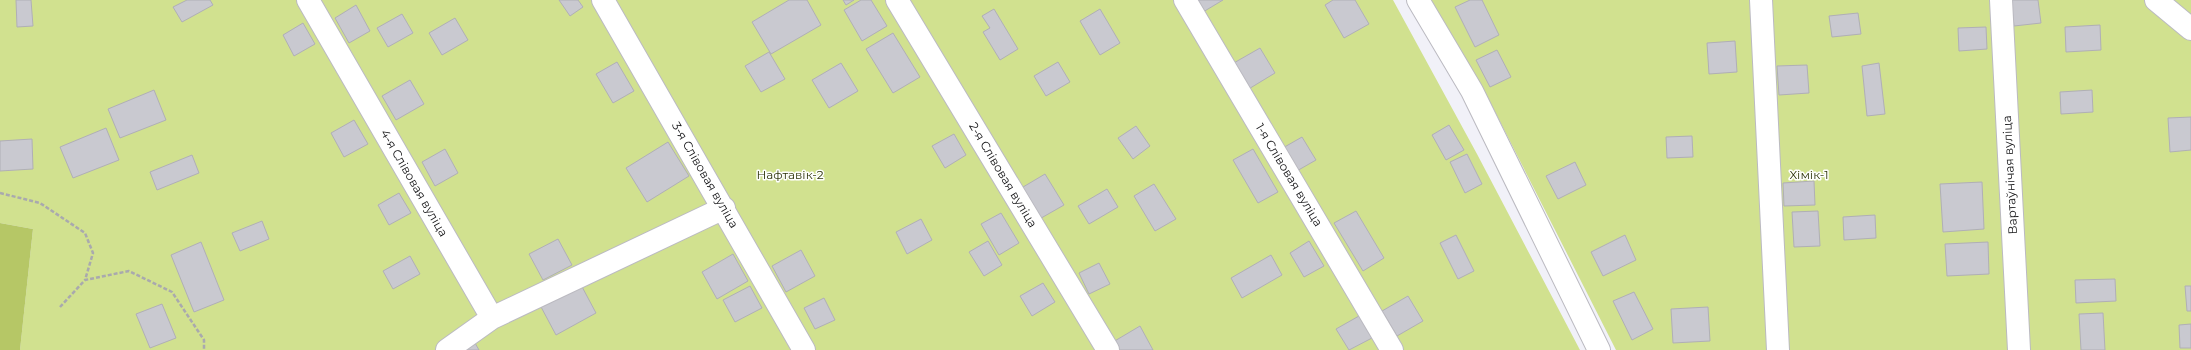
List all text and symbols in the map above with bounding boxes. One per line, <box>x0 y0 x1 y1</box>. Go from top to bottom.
street label: Вартаўнічая вуліца <box>1999 115 2020 235</box>
street label: 3-я Слівовая вуліца <box>669 119 742 230</box>
street label: 2-я Слівовая вуліца <box>966 119 1041 230</box>
street label: 1-я Слівовая вуліца <box>1253 120 1326 229</box>
street label: 4-я Слівовая вуліца <box>378 126 451 239</box>
park label: Нафтавік-2 <box>756 167 824 182</box>
park label: Хімік-1 <box>1789 167 1829 182</box>

